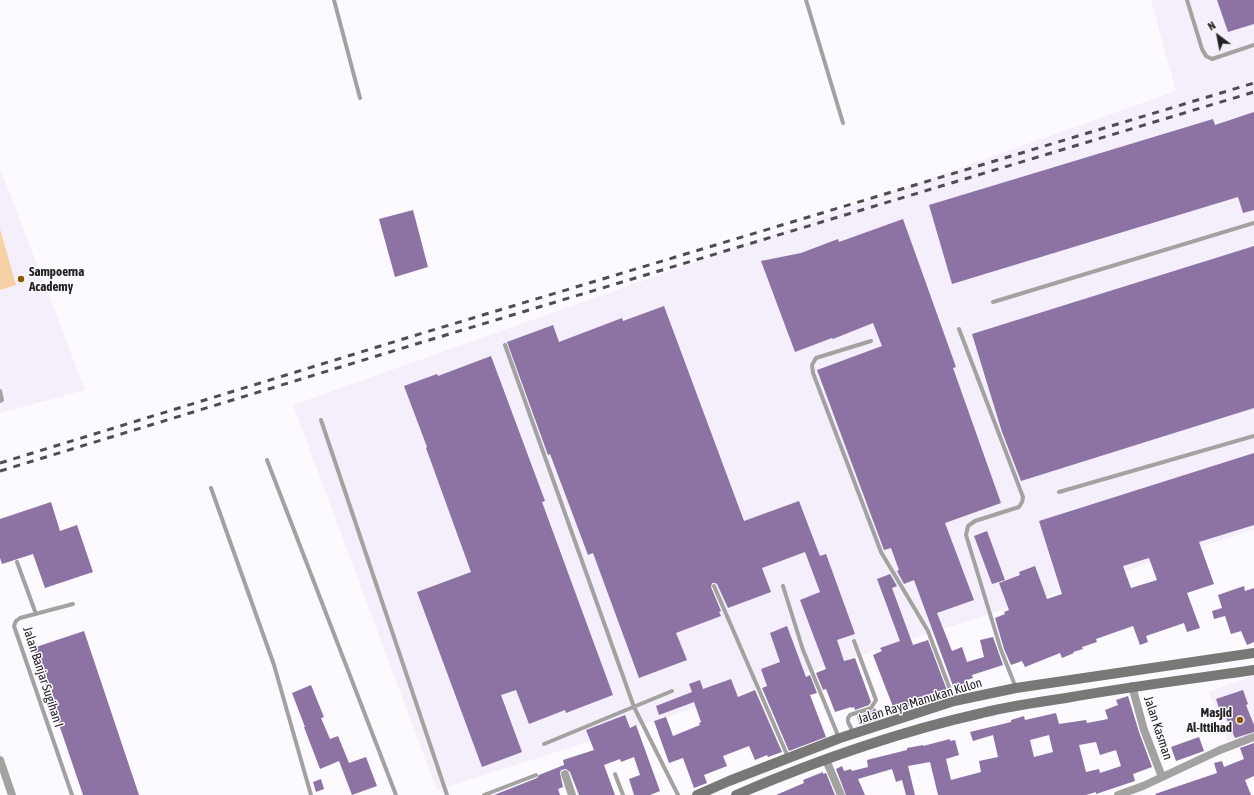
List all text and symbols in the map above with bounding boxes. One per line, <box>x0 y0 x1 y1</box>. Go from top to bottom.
north arrow <box>1198 16 1238 56</box>
text: N <box>1206 19 1218 33</box>
place label: Sampoerna Academy <box>29 264 84 295</box>
marker: Sampoerna Academy <box>16 274 26 284</box>
street label: Jalan Banjar Sugihan I <box>19 625 67 729</box>
street label: Jalan Raya Manukan Kulon <box>856 675 984 727</box>
street label: Jalan Kasman <box>1140 694 1176 762</box>
place label: Masjid Al-Ittihad <box>1187 705 1232 736</box>
marker: Masjid Al-Ittihad <box>1235 715 1245 725</box>

